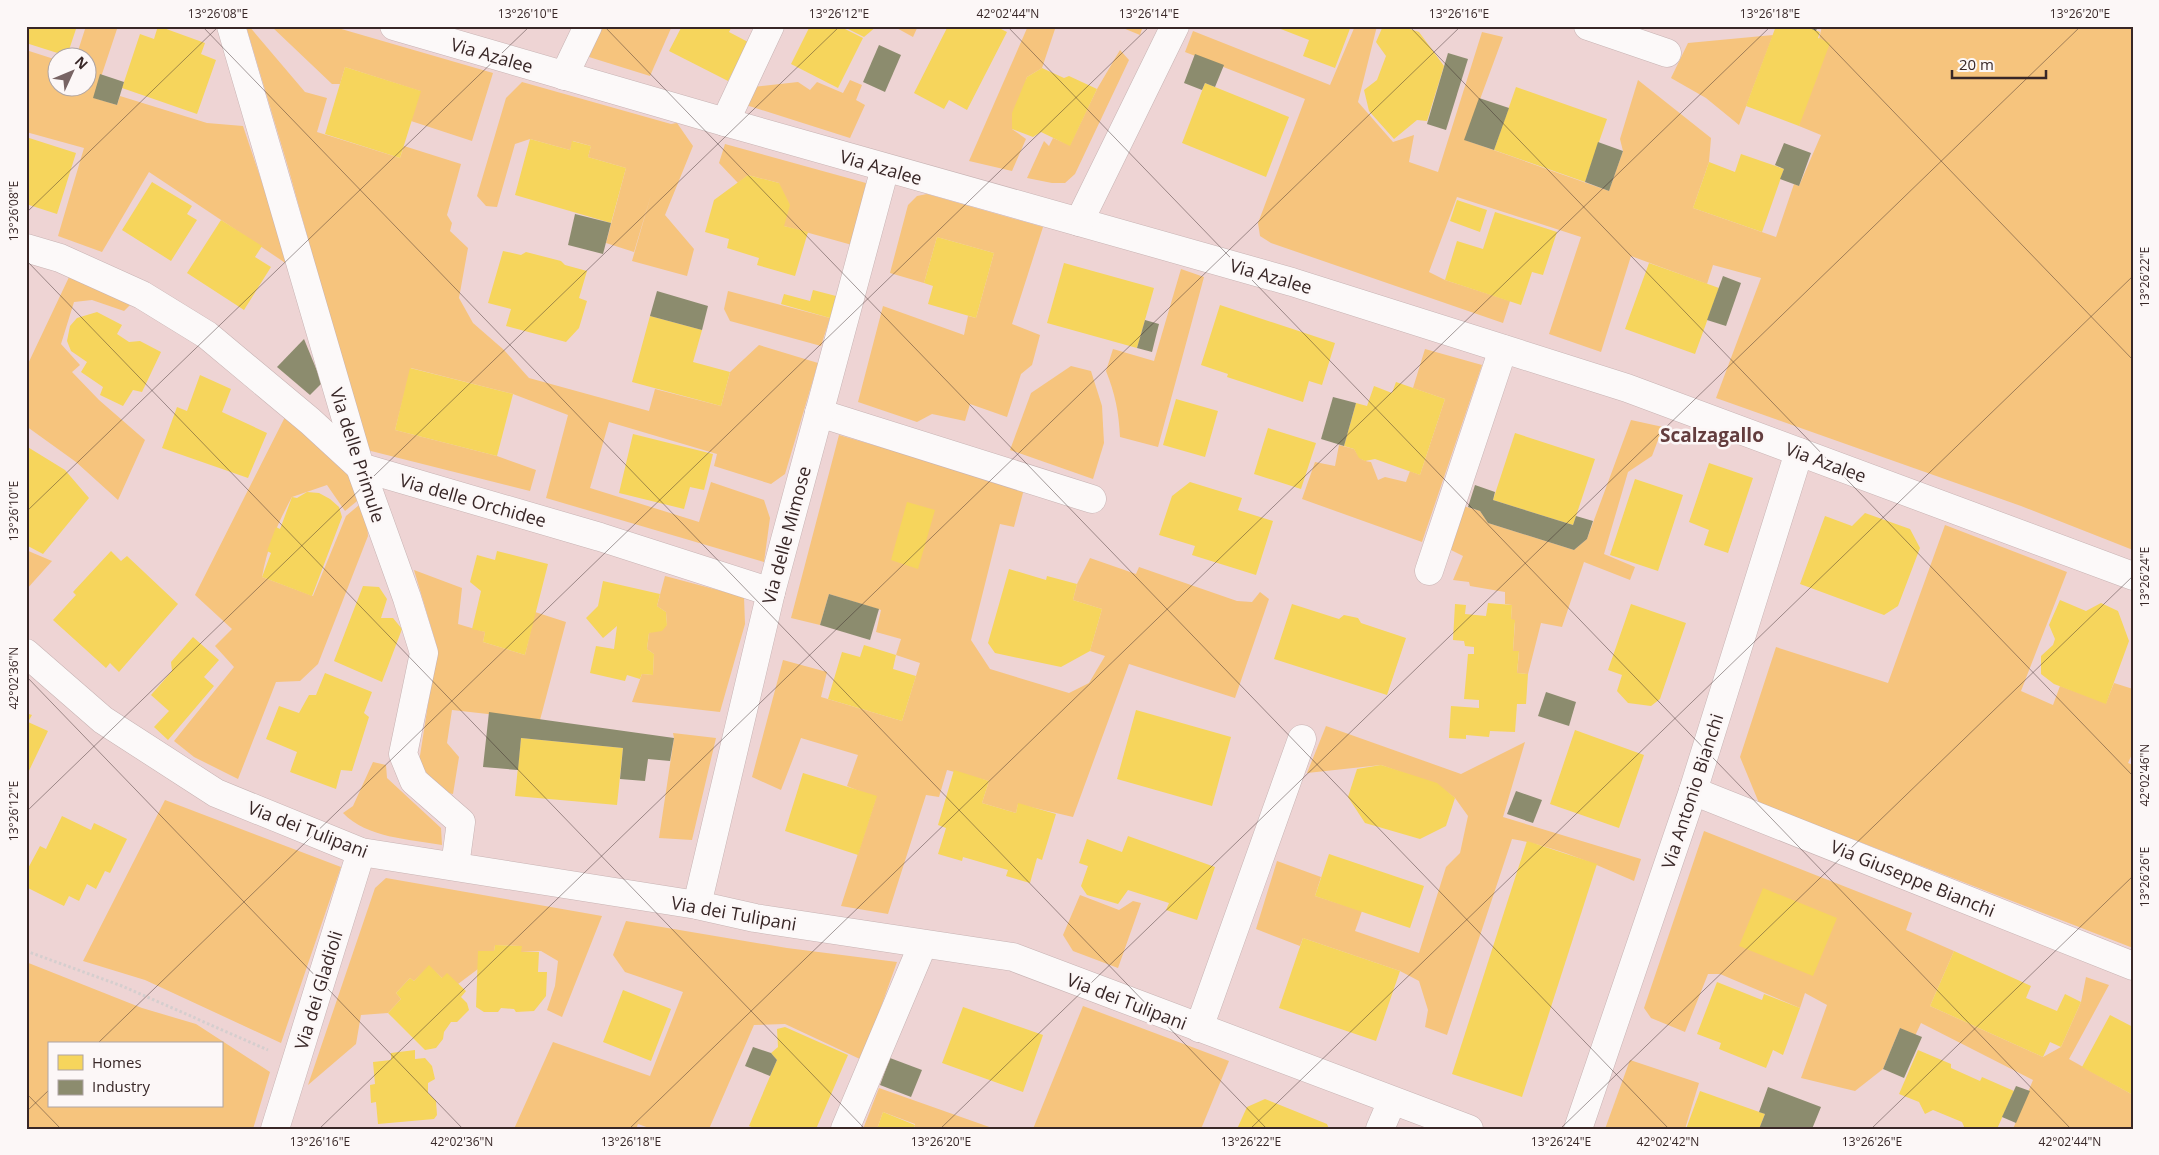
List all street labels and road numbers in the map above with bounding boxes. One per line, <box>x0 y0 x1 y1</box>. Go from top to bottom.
street label: Via Azalee <box>448 32 536 78</box>
street label: Via Azalee <box>837 144 925 190</box>
street label: Via Azalee <box>1227 253 1315 299</box>
street label: Via delle Primule <box>325 385 391 525</box>
street label: Via Azalee <box>1782 436 1870 488</box>
street label: Via delle Mimose <box>756 463 816 607</box>
street label: Via delle Orchidee <box>397 468 549 532</box>
street label: Via Antonio Bianchi <box>1656 710 1728 872</box>
street label: Via dei Tulipani <box>244 795 372 863</box>
street label: Via Giuseppe Bianchi <box>1827 834 1999 922</box>
street label: Via dei Tulipani <box>669 890 799 936</box>
street label: Via dei Gladioli <box>288 927 348 1053</box>
street label: Via dei Tulipani <box>1063 967 1191 1035</box>

